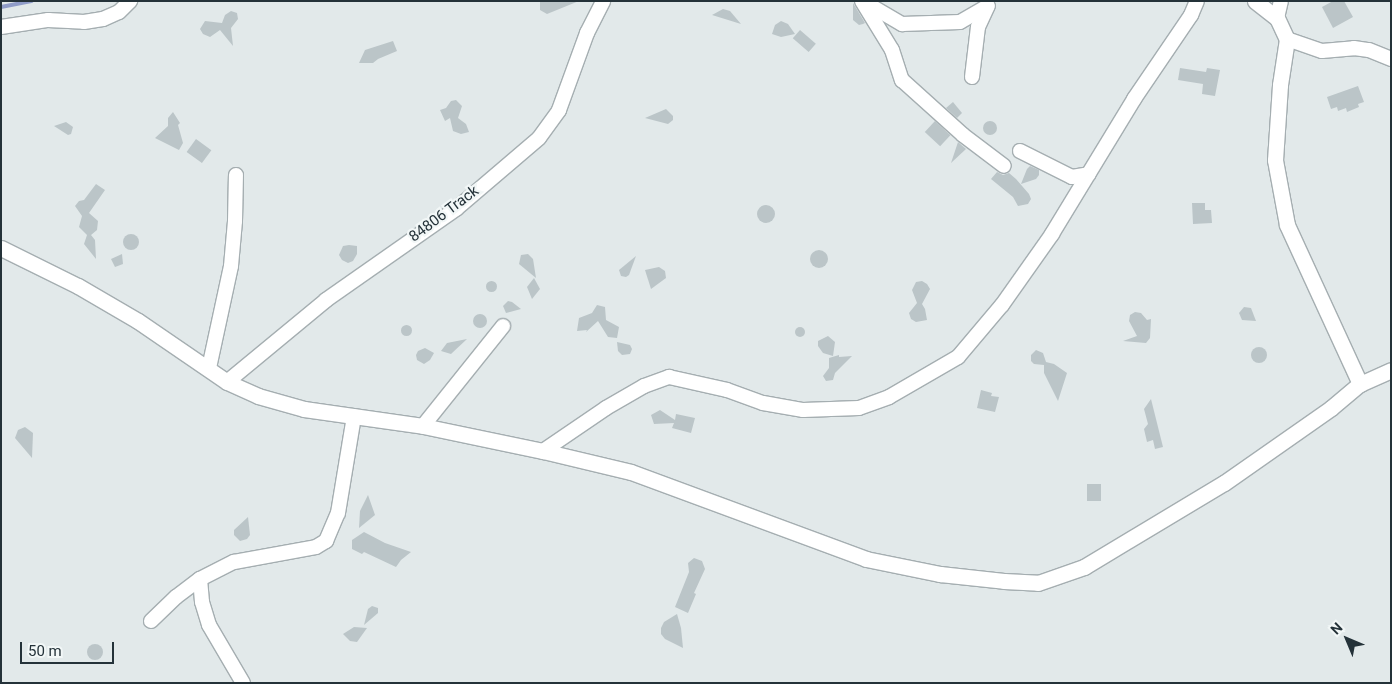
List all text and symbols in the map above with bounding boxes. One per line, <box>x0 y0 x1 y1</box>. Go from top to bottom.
street label: 84806 Track <box>406 182 482 246</box>
north arrow <box>1322 614 1372 664</box>
text: N <box>1327 619 1346 638</box>
scale bar <box>22 632 116 664</box>
text: 50 m <box>28 642 62 660</box>

